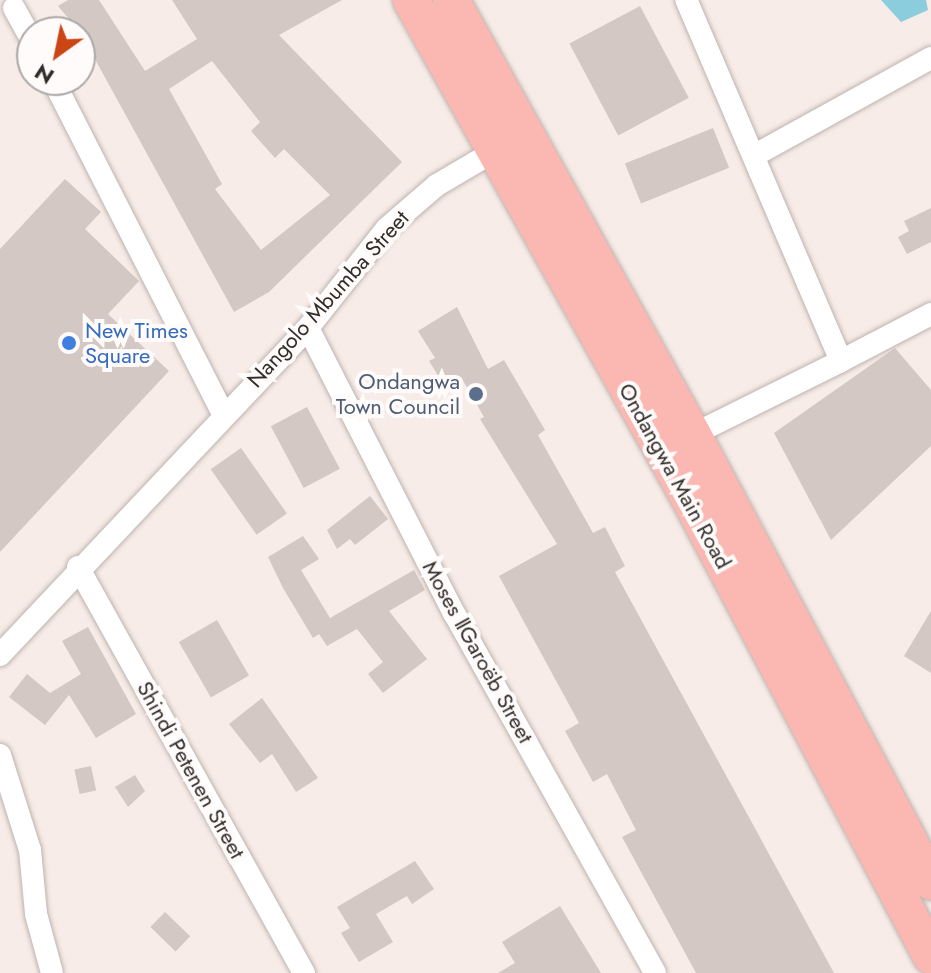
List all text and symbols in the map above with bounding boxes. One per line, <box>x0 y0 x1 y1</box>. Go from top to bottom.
north arrow <box>16 16 96 96</box>
text: N <box>28 56 60 93</box>
street label: Nangolo Mbumba Street <box>242 205 414 393</box>
place label: New Times Square <box>85 317 188 368</box>
marker: New Times Square <box>60 334 78 352</box>
place label: Ondangwa Town Council <box>336 368 460 420</box>
street label: Ondangwa Main Road <box>613 379 737 573</box>
marker: Ondangwa Town Council <box>467 385 485 403</box>
street label: Moses ǁGaroëb Street <box>417 556 539 748</box>
street label: Shindi Petenen Street <box>131 677 251 863</box>

